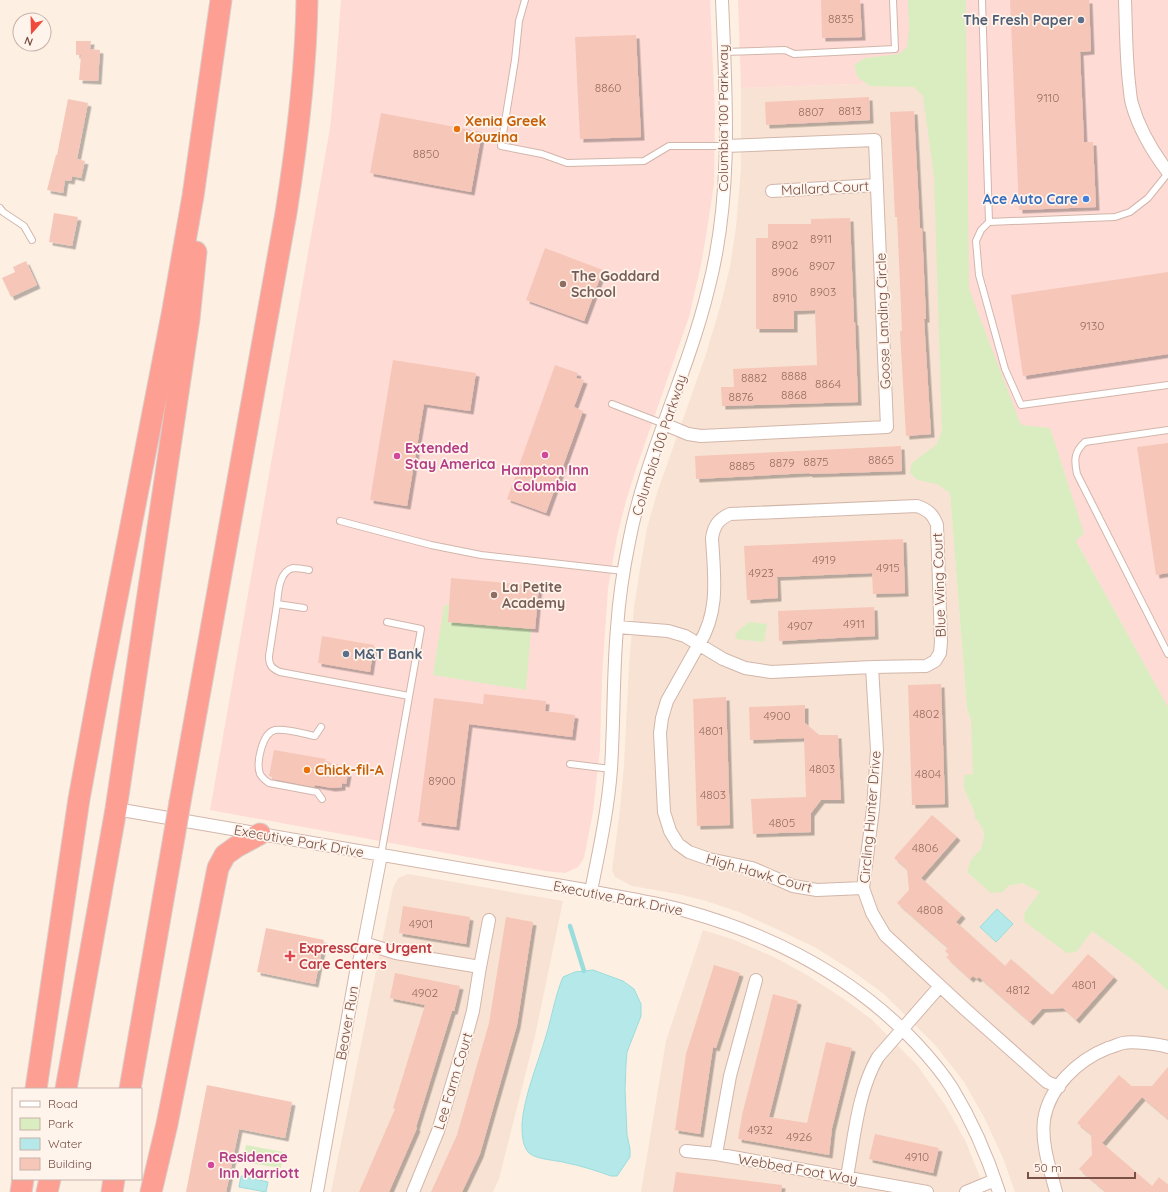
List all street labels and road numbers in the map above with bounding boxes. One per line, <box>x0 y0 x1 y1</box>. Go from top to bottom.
street label: Columbia 100 Parkway <box>714 44 732 192</box>
street label: Mallard Court <box>781 177 870 199</box>
street label: Goose Landing Circle <box>872 252 894 390</box>
street label: Columbia 100 Parkway <box>628 372 690 518</box>
street label: Blue Wing Court <box>928 532 950 638</box>
street label: Circling Hunter Drive <box>855 750 885 884</box>
street label: Executive Park Drive <box>233 821 365 861</box>
street label: High Hawk Court <box>704 849 814 897</box>
street label: Executive Park Drive <box>552 877 684 919</box>
street label: Beaver Run <box>332 984 362 1062</box>
street label: Lee Farm Court <box>430 1030 476 1132</box>
street label: Webbed Foot Way <box>737 1150 859 1188</box>

